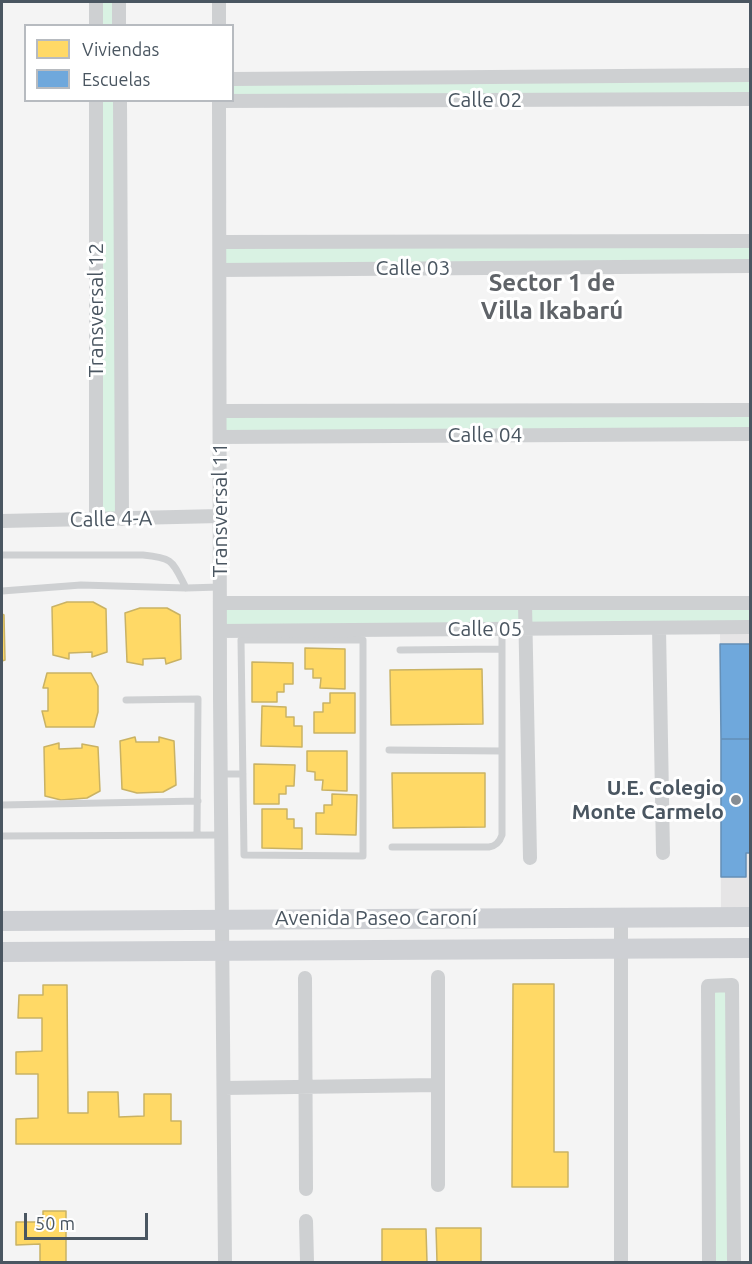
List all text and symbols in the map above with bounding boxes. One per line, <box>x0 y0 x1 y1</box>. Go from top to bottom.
legend <box>24 24 234 102</box>
text: Viviendas <box>82 39 159 59</box>
text: Escuelas <box>82 69 150 89</box>
street label: Calle 02 <box>448 87 522 113</box>
street label: Transversal 12 <box>83 243 109 377</box>
street label: Calle 03 <box>376 255 450 281</box>
district label: Sector 1 de Villa Ikabarú <box>481 269 623 325</box>
street label: Calle 04 <box>448 422 522 448</box>
street label: Transversal 11 <box>207 443 233 577</box>
street label: Calle 4-A <box>69 506 153 532</box>
street label: Calle 05 <box>448 616 522 642</box>
place label: U.E. Colegio Monte Carmelo <box>572 775 724 825</box>
marker: U.E. Colegio Monte Carmelo <box>729 793 743 807</box>
street label: Avenida Paseo Caroní <box>275 905 477 931</box>
scale bar <box>27 1201 152 1239</box>
text: 50 m <box>35 1213 75 1233</box>

